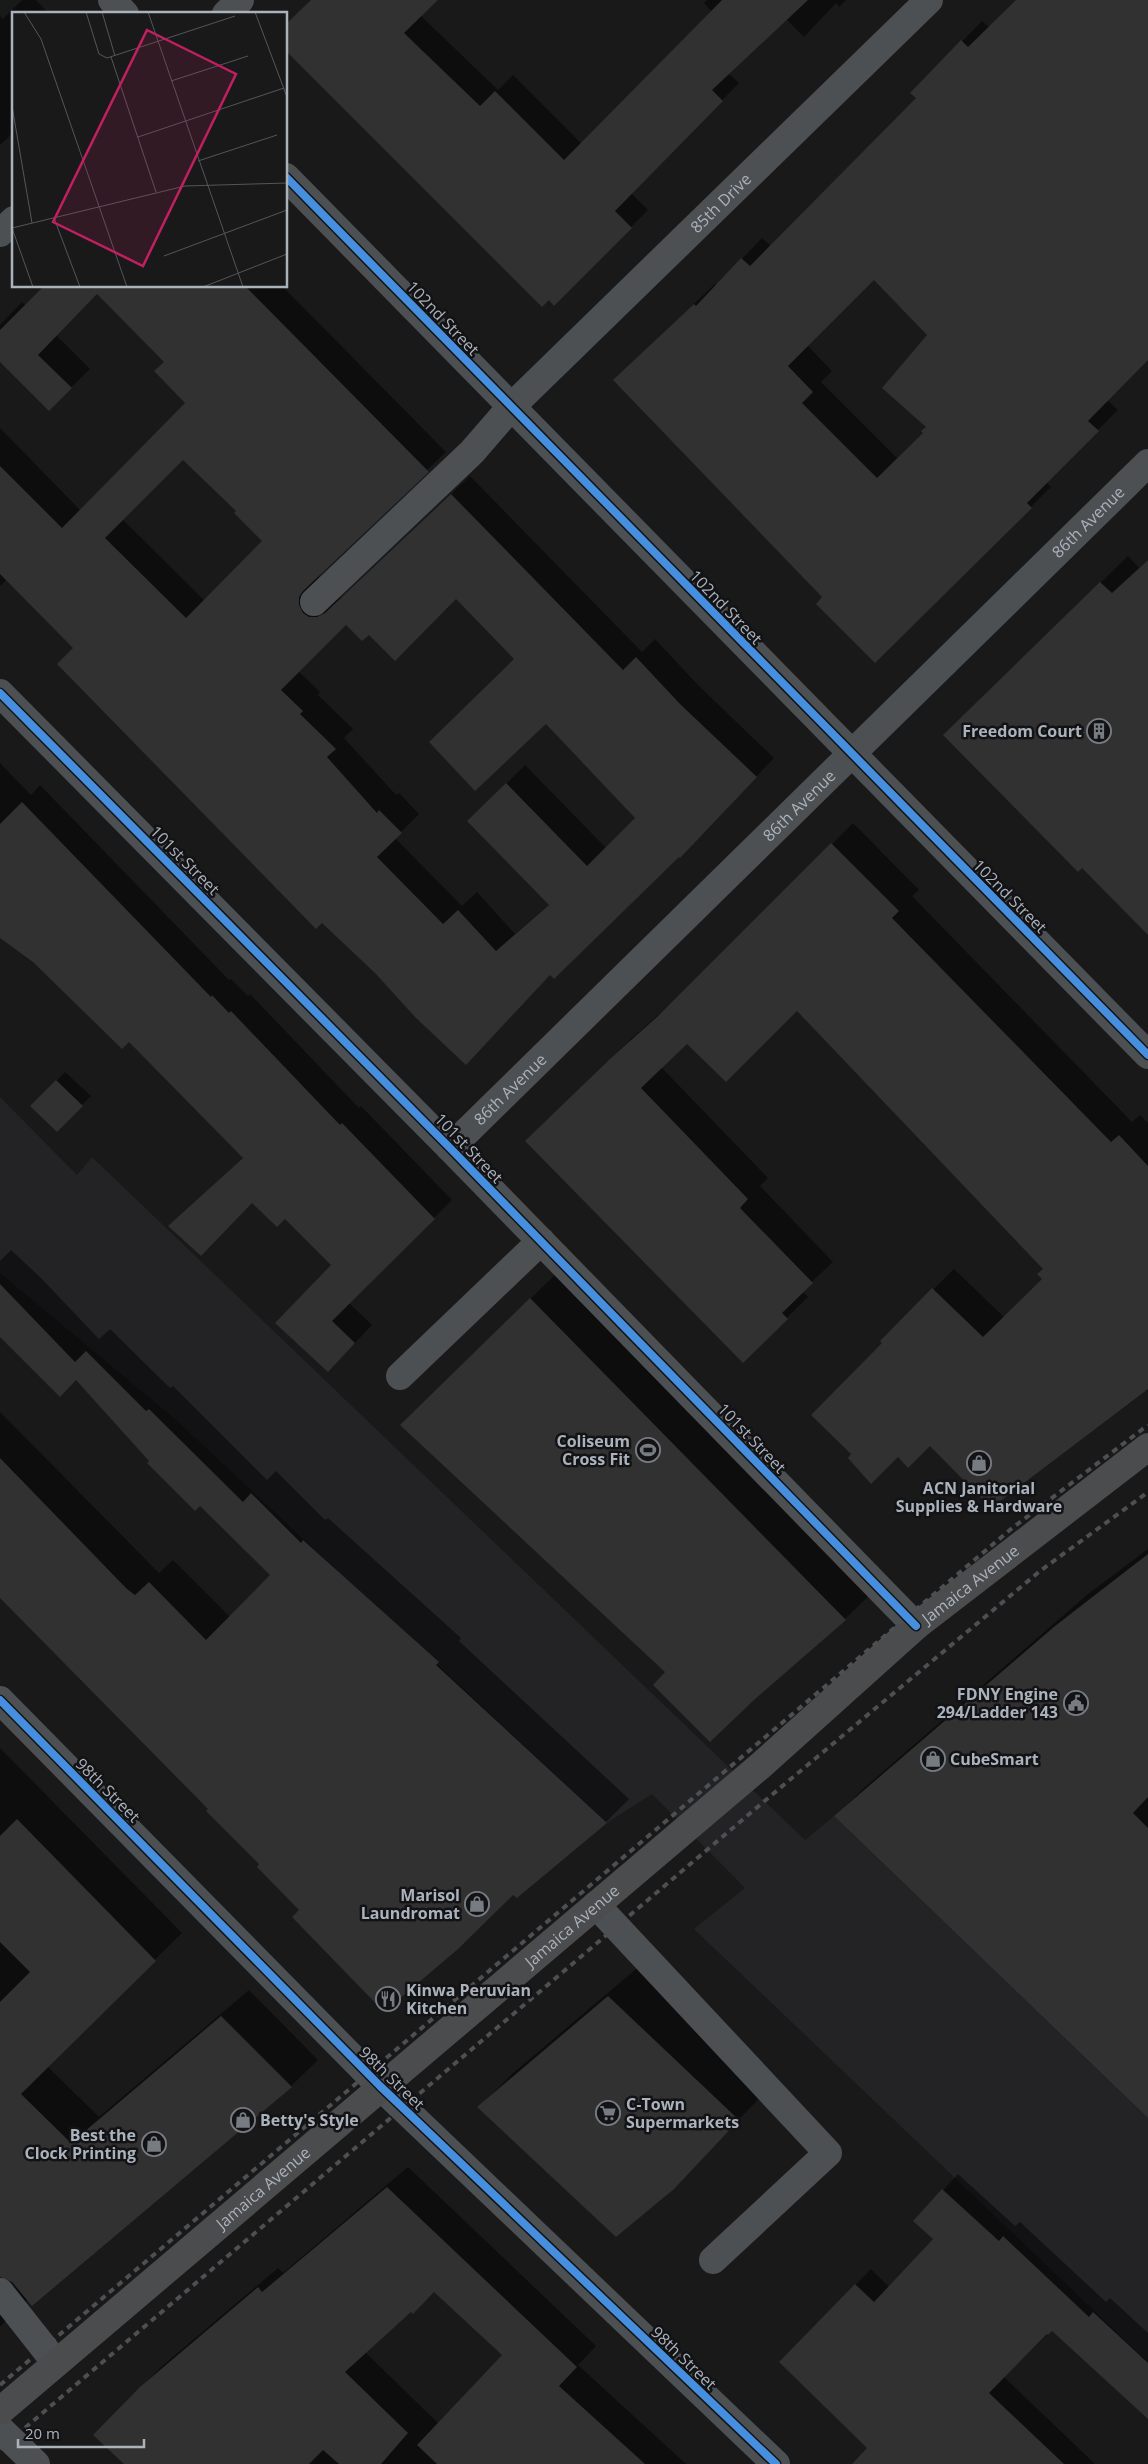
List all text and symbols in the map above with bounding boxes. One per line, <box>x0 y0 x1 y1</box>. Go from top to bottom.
inset map <box>12 12 288 288</box>
street label: 85th Drive <box>685 168 756 238</box>
street label: 102nd Street <box>402 276 484 360</box>
street label: 86th Avenue <box>1047 481 1129 562</box>
street label: 102nd Street <box>685 565 767 649</box>
building icon: Freedom Court <box>1086 718 1112 744</box>
place label: Freedom Court <box>962 720 1082 742</box>
street label: 86th Avenue <box>758 765 840 846</box>
street label: 101st Street <box>146 821 225 900</box>
street label: 102nd Street <box>968 854 1052 938</box>
street label: 86th Avenue <box>469 1048 551 1130</box>
street label: 101st Street <box>430 1108 508 1188</box>
street label: 101st Street <box>713 1398 791 1478</box>
place label: Coliseum Cross Fit <box>557 1430 630 1470</box>
sports icon: Coliseum Cross Fit <box>635 1437 661 1463</box>
shop icon: ACN Janitorial Supplies & Hardware <box>966 1450 992 1476</box>
place label: ACN Janitorial Supplies & Hardware <box>896 1477 1062 1517</box>
street label: Jamaica Avenue <box>916 1540 1023 1630</box>
place label: FDNY Engine 294/Ladder 143 <box>937 1683 1058 1723</box>
public building icon: FDNY Engine 294/Ladder 143 <box>1063 1690 1089 1716</box>
shop icon: CubeSmart <box>920 1746 946 1772</box>
place label: CubeSmart <box>950 1748 1039 1770</box>
street label: 98th Street <box>71 1753 145 1827</box>
street label: Jamaica Avenue <box>518 1879 624 1973</box>
place label: Marisol Laundromat <box>361 1884 460 1924</box>
shop icon: Marisol Laundromat <box>464 1891 490 1917</box>
place label: Kinwa Peruvian Kitchen <box>406 1979 531 2019</box>
restaurant icon: Kinwa Peruvian Kitchen <box>375 1986 401 2012</box>
street label: 98th Street <box>355 2041 430 2115</box>
place label: C‑Town Supermarkets <box>626 2093 739 2133</box>
supermarket icon: C‑Town Supermarkets <box>595 2100 621 2126</box>
shop icon: Betty's Style <box>230 2107 256 2133</box>
place label: Betty's Style <box>260 2109 359 2131</box>
place label: Best the Clock Printing <box>25 2124 136 2164</box>
shop icon: Best the Clock Printing <box>141 2131 167 2157</box>
street label: Jamaica Avenue <box>210 2141 315 2235</box>
street label: 98th Street <box>647 2321 722 2395</box>
scale bar <box>18 2416 144 2448</box>
text: 20 m <box>25 2423 60 2443</box>

